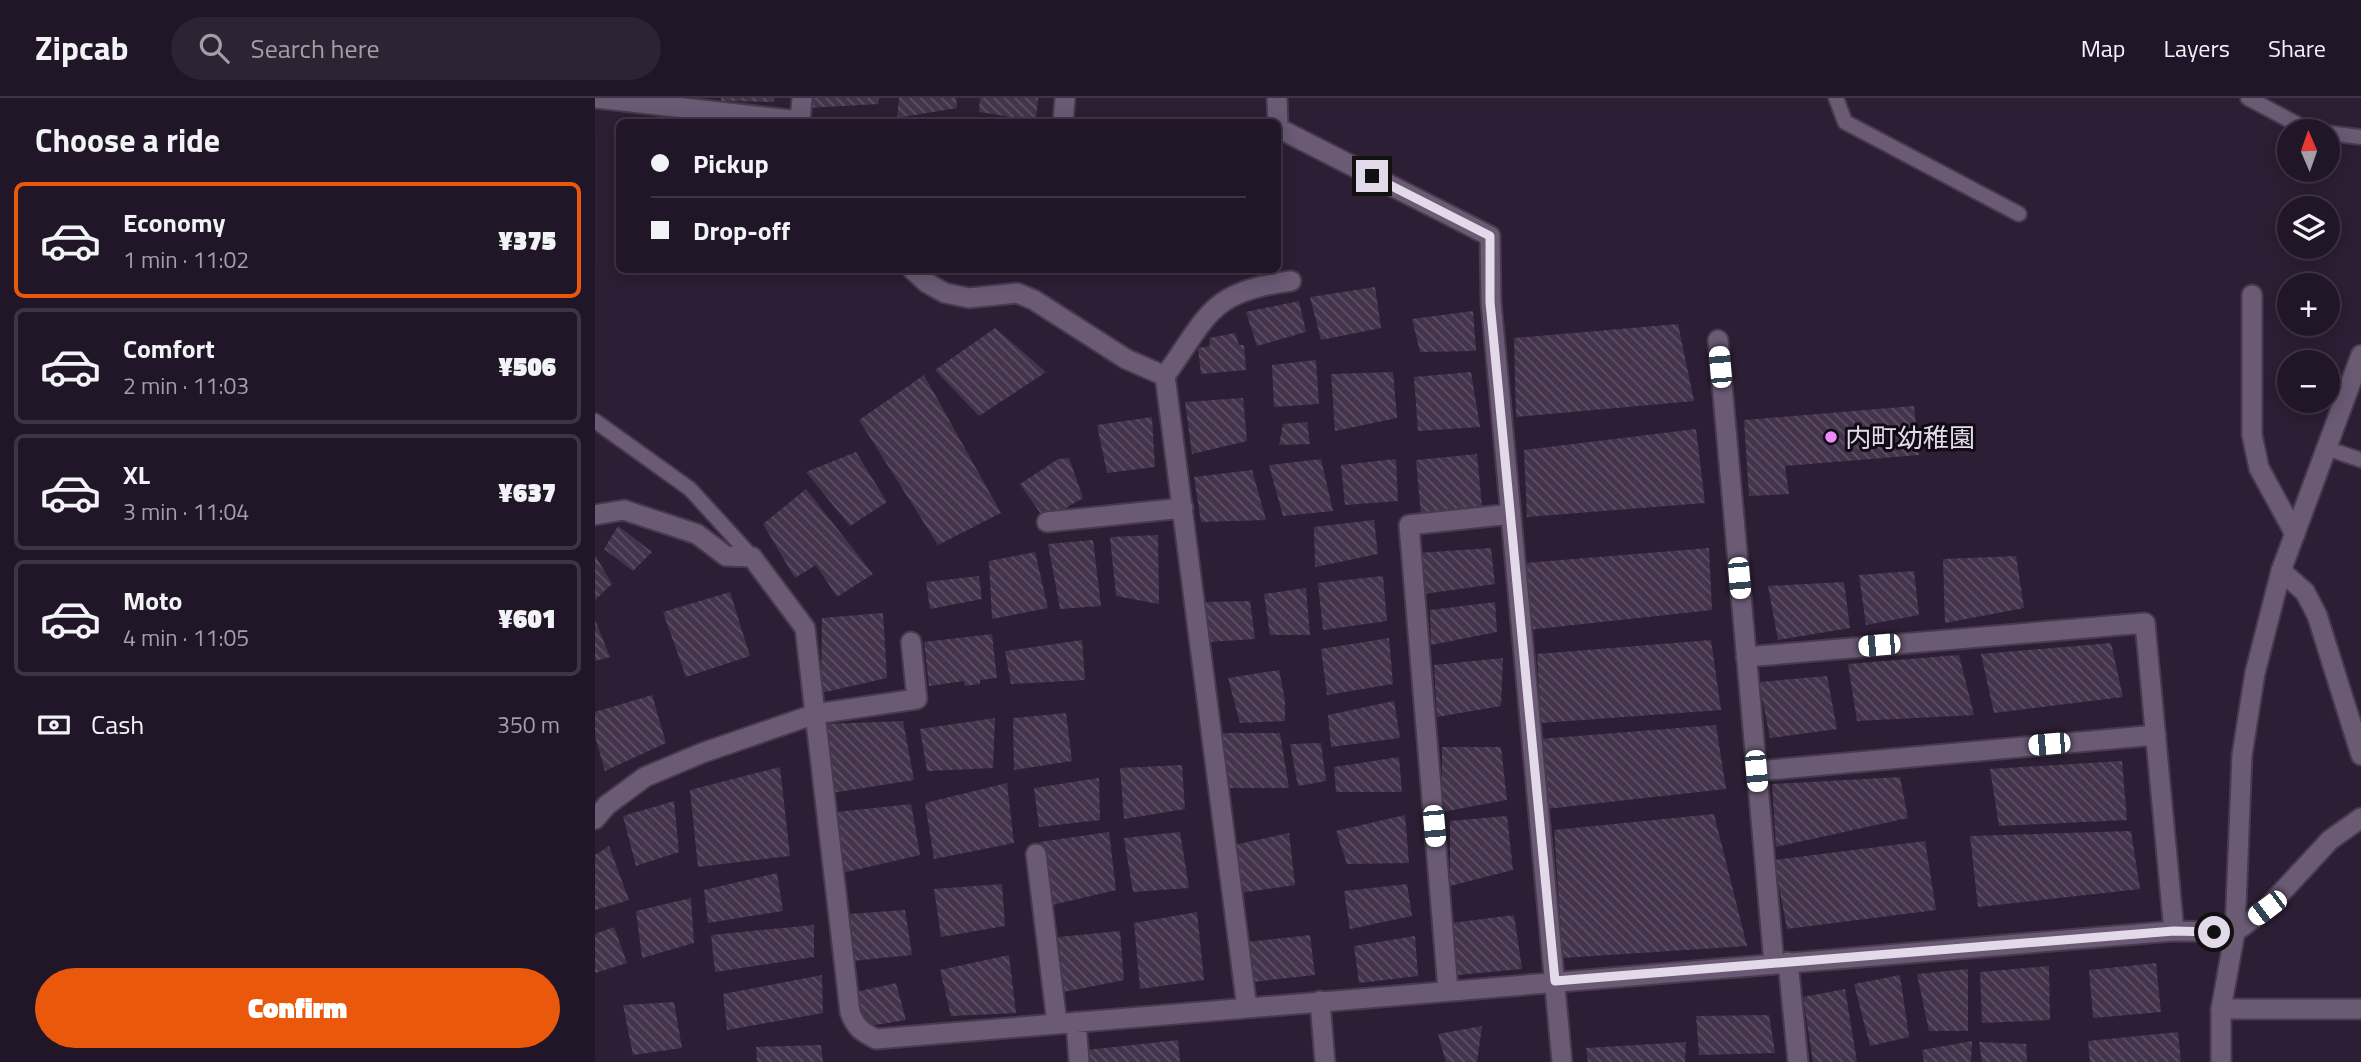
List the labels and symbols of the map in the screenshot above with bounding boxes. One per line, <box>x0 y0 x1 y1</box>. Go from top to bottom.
north arrow <box>2277 119 2340 182</box>
route end <box>1356 160 1388 192</box>
car <box>1708 345 1733 389</box>
place label: 内町幼稚園 <box>1845 418 1975 457</box>
marker: 内町幼稚園 <box>1823 429 1839 445</box>
car <box>1727 556 1752 600</box>
car <box>1858 633 1901 657</box>
car <box>2028 732 2071 756</box>
car <box>1744 749 1769 793</box>
car <box>1422 804 1447 848</box>
car <box>2244 887 2291 929</box>
route start <box>2198 916 2230 948</box>

